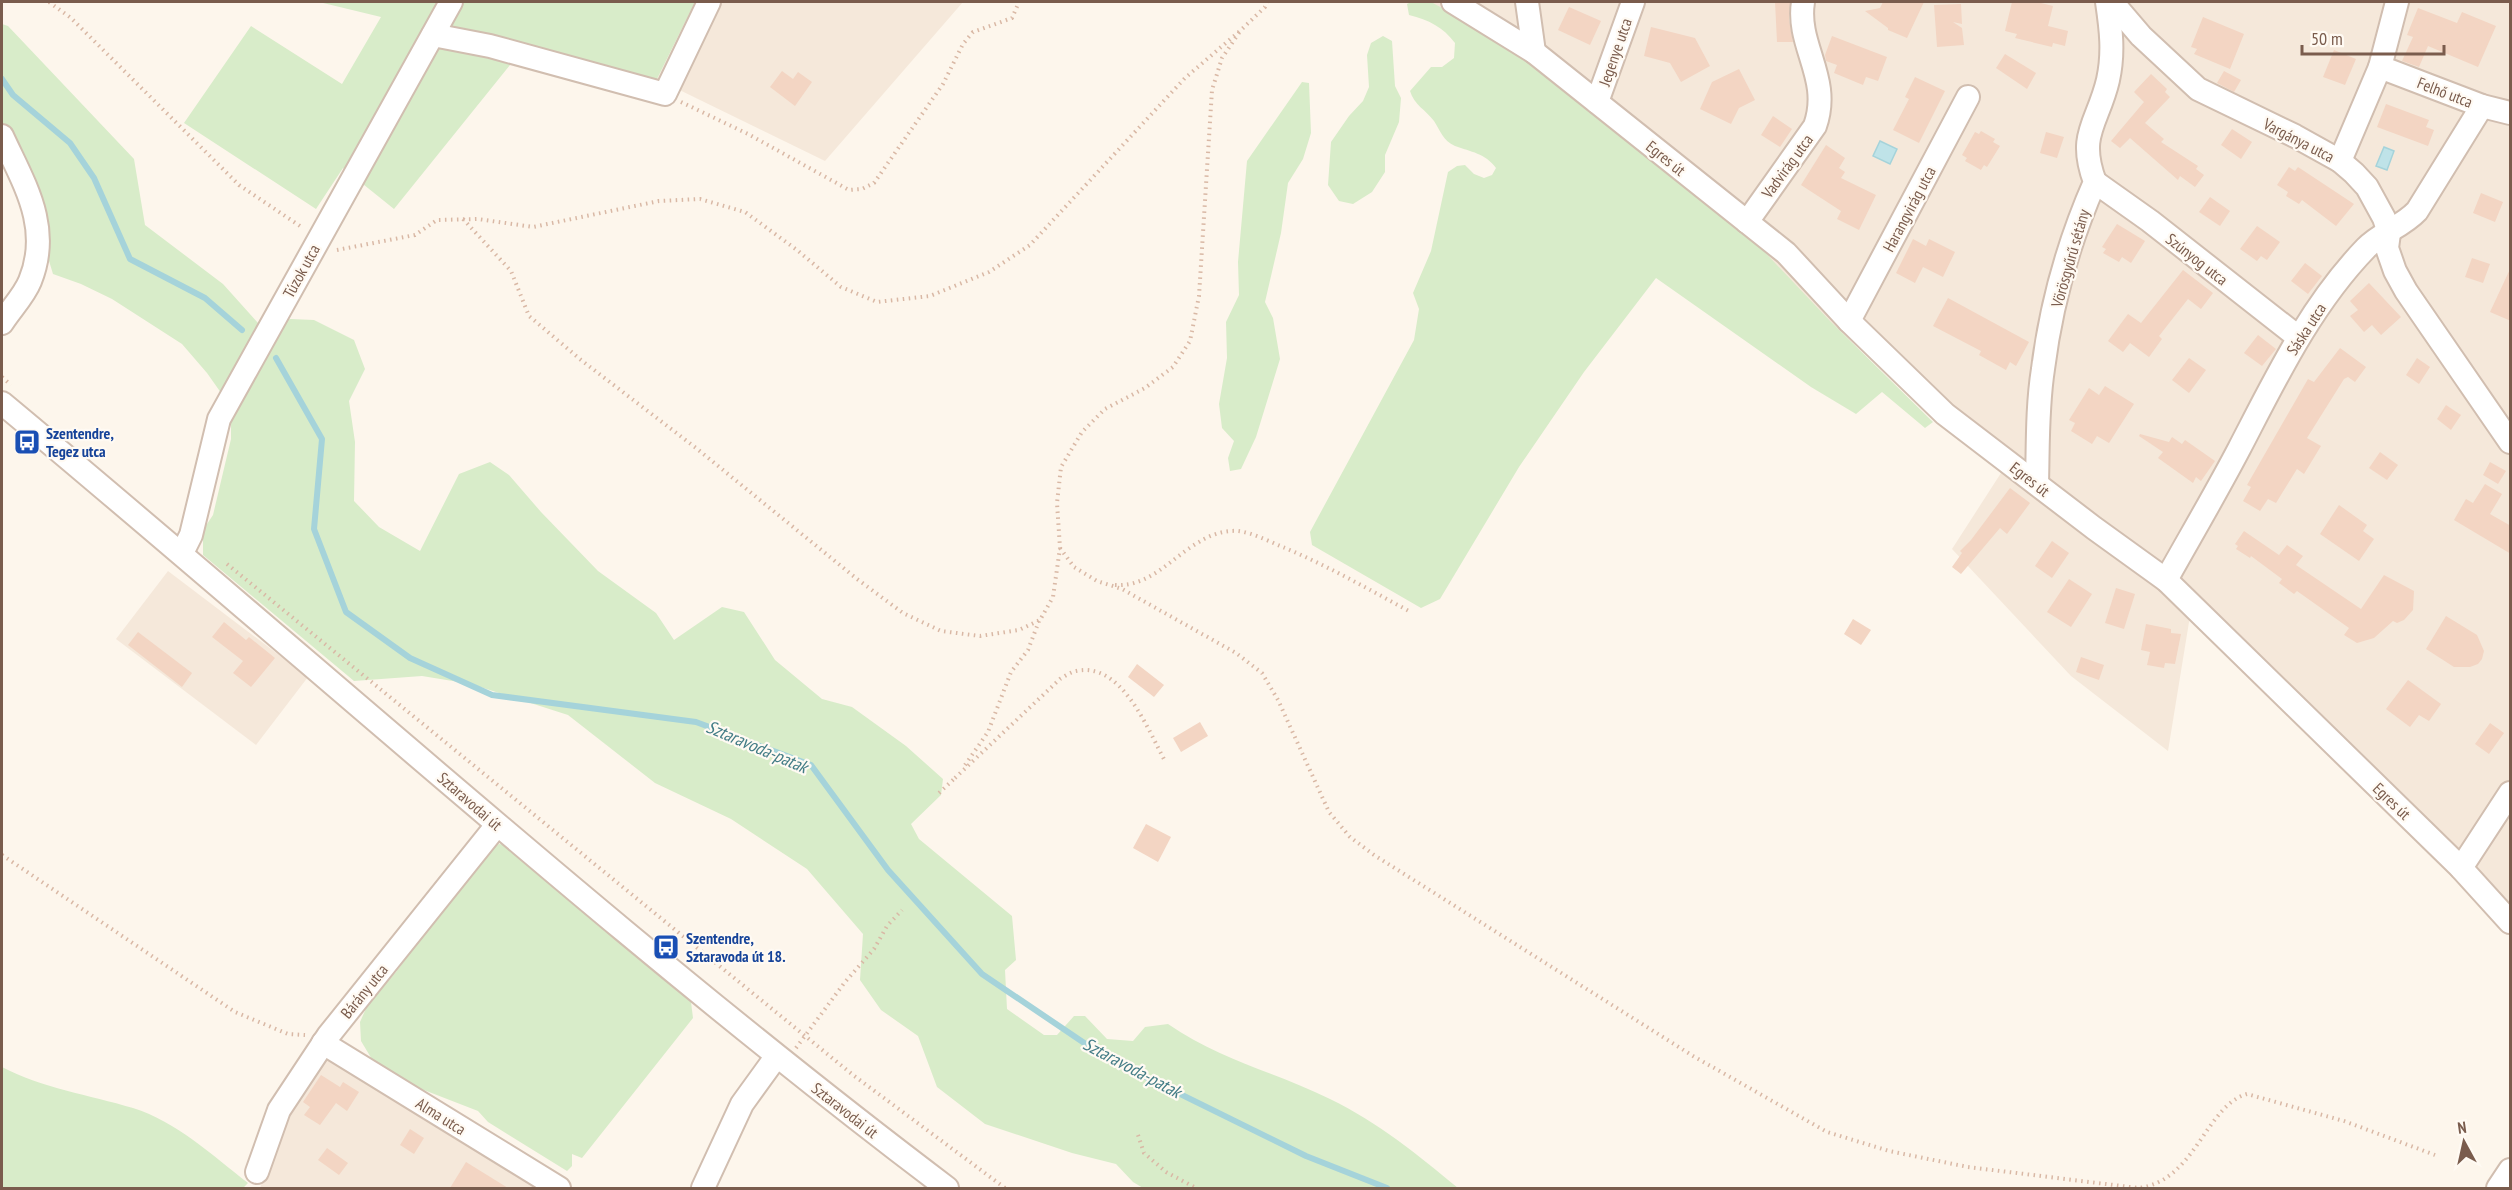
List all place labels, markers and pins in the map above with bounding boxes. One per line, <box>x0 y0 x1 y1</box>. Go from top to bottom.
place label: Szentendre, Tegez utca <box>46 423 114 461</box>
bus stop icon: Szentendre, Tegez utca <box>12 427 42 457</box>
place label: Szentendre, Sztaravoda út 18. <box>686 928 786 966</box>
bus stop icon: Szentendre, Sztaravoda út 18. <box>651 932 681 962</box>

